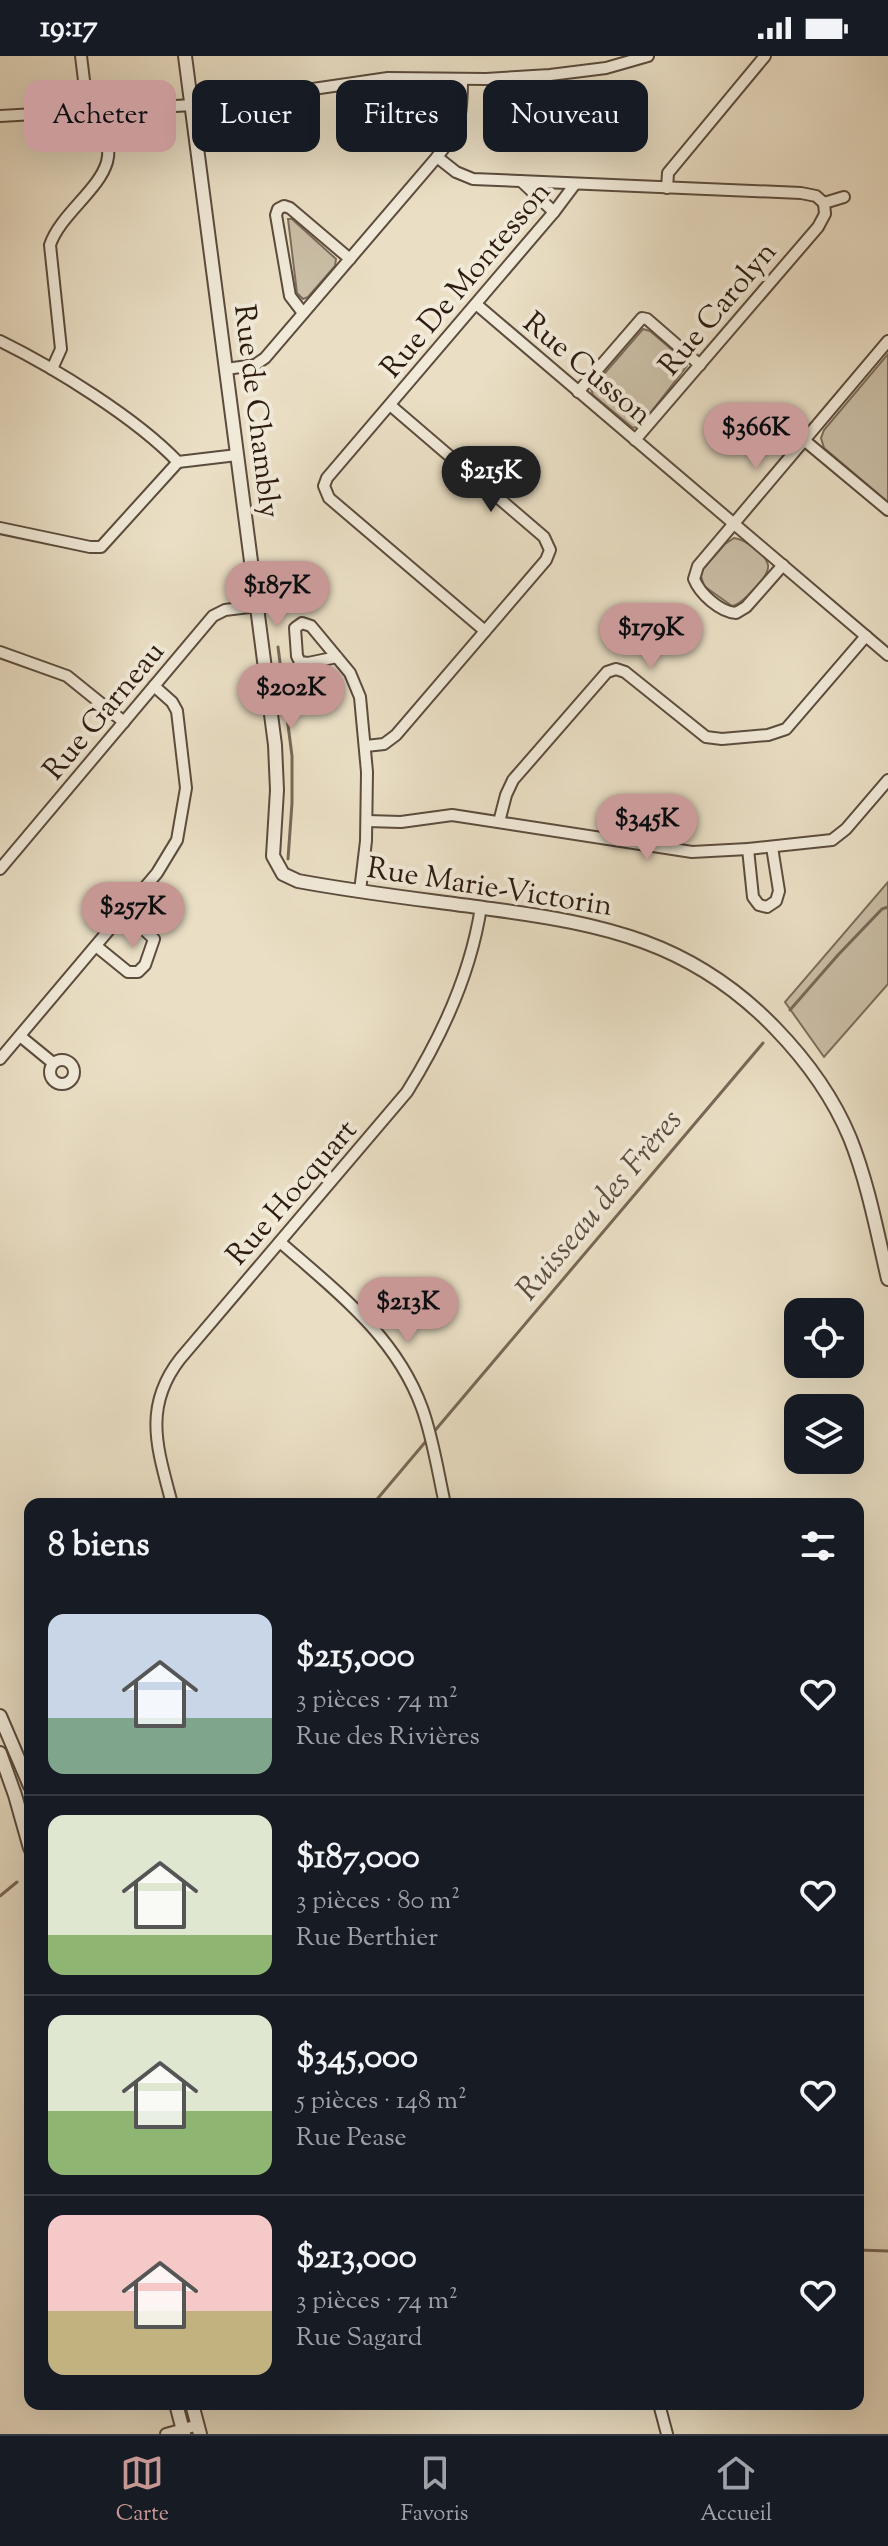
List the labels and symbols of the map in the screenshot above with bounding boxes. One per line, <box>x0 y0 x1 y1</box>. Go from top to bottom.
street label: Rue De Montesson <box>372 173 562 388</box>
street label: Rue Carolyn <box>650 233 788 386</box>
street label: Rue de Chambly <box>221 302 290 521</box>
street label: Rue Cusson <box>512 303 661 437</box>
pin: $366K <box>700 403 812 471</box>
pin: $215K <box>435 446 547 514</box>
pin: $187K <box>221 561 333 629</box>
pin: $179K <box>595 603 707 671</box>
street label: Rue Garneau <box>34 633 176 790</box>
pin: $202K <box>235 663 347 731</box>
pin: $345K <box>591 794 703 862</box>
street label: Rue Marie-Victorin <box>364 848 616 929</box>
pin: $257K <box>77 882 189 950</box>
water label: Ruisseau des Frères <box>506 1100 694 1312</box>
street label: Rue Hocquart <box>217 1111 368 1276</box>
pin: $213K <box>352 1277 464 1345</box>

